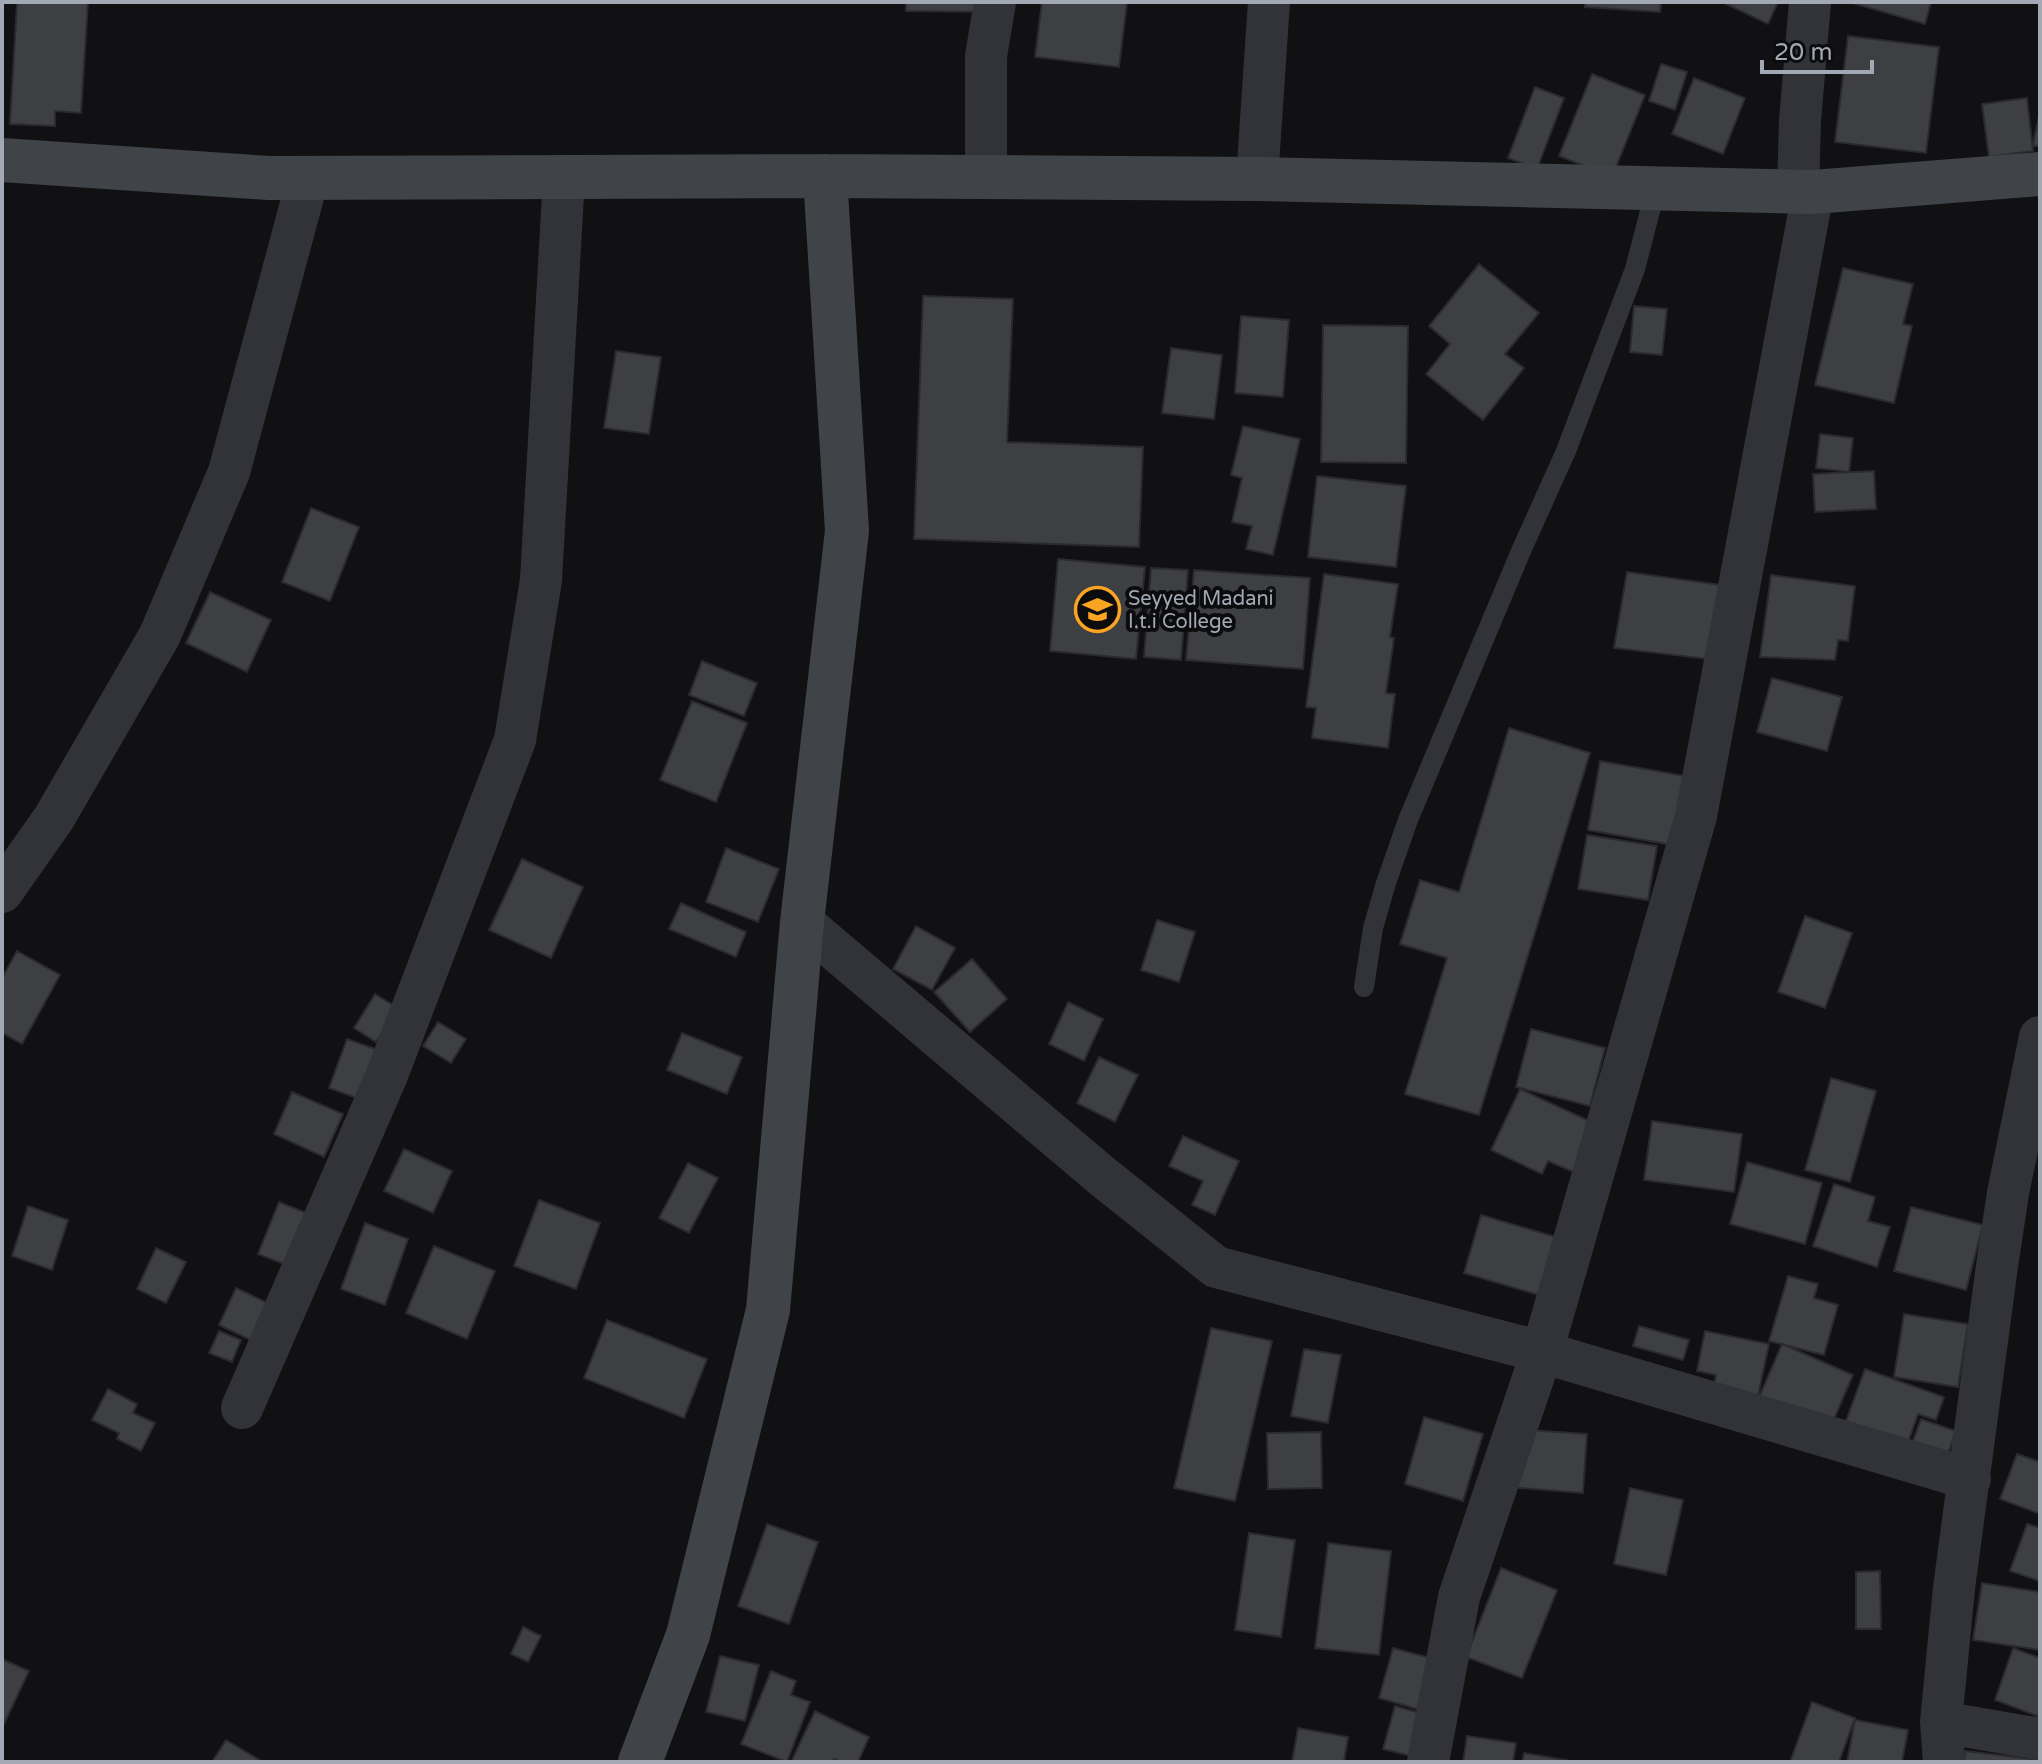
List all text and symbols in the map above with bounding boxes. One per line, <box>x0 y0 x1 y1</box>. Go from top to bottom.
scale bar <box>1762 24 1872 74</box>
text: 20 m <box>1774 38 1832 67</box>
school or university icon: Seyyed Madani I.t.i College <box>1073 585 1121 633</box>
place label: Seyyed Madani I.t.i College <box>1128 587 1274 634</box>

